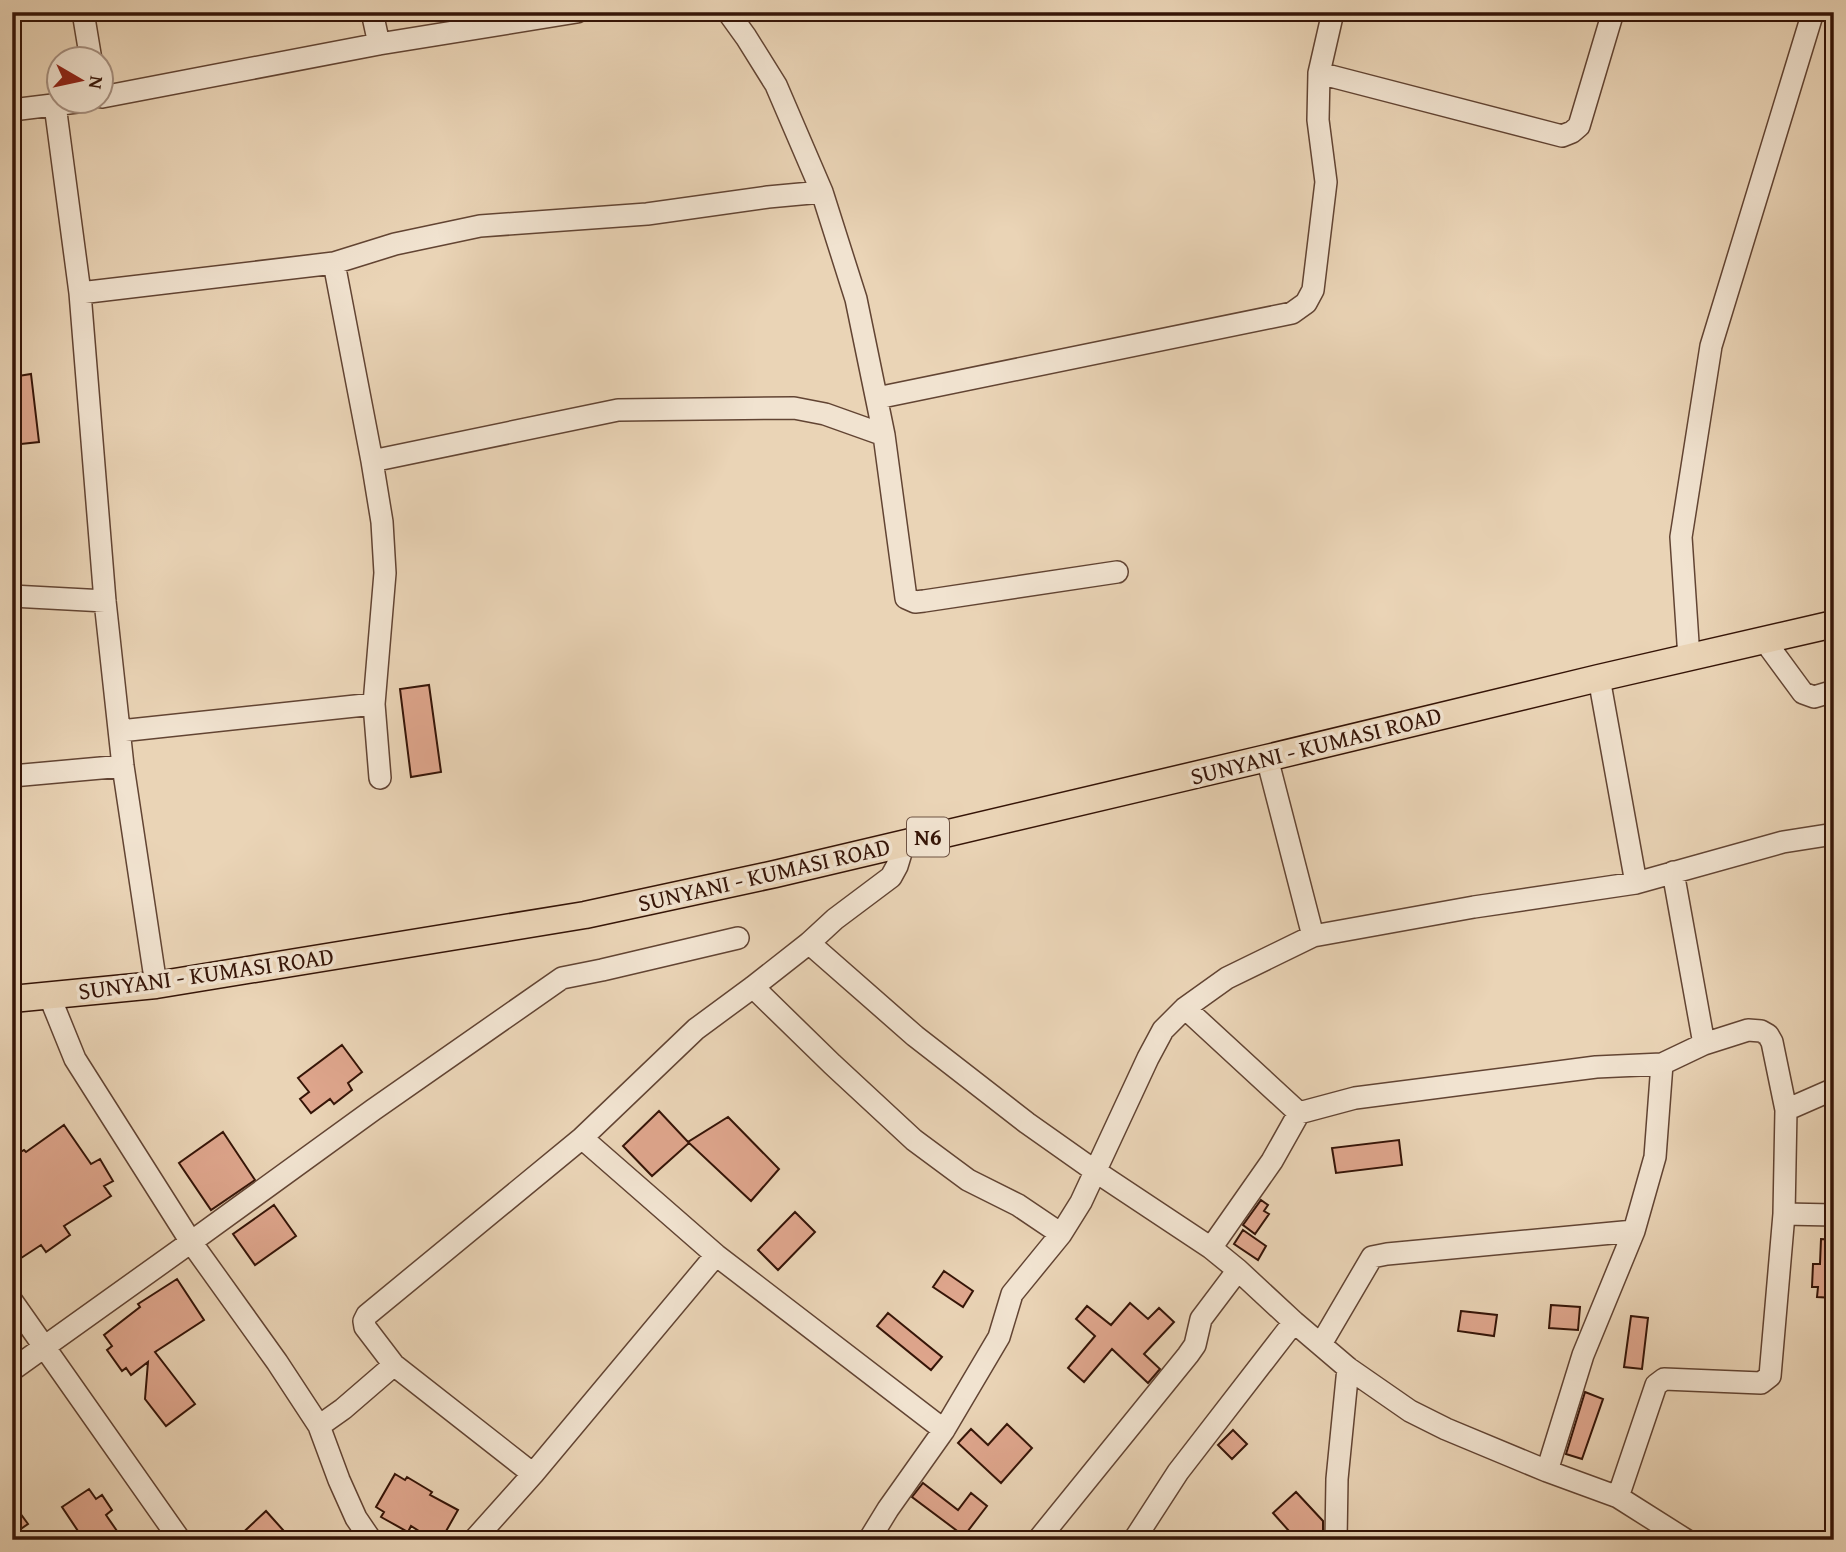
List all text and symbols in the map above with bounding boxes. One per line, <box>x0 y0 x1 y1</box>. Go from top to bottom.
north arrow <box>46 46 116 116</box>
text: N <box>82 74 112 91</box>
street label: SUNYANI - KUMASI ROAD <box>1187 697 1445 794</box>
road number: N6 <box>907 818 949 856</box>
street label: SUNYANI - KUMASI ROAD <box>634 828 893 921</box>
street label: SUNYANI - KUMASI ROAD <box>76 938 336 1009</box>

